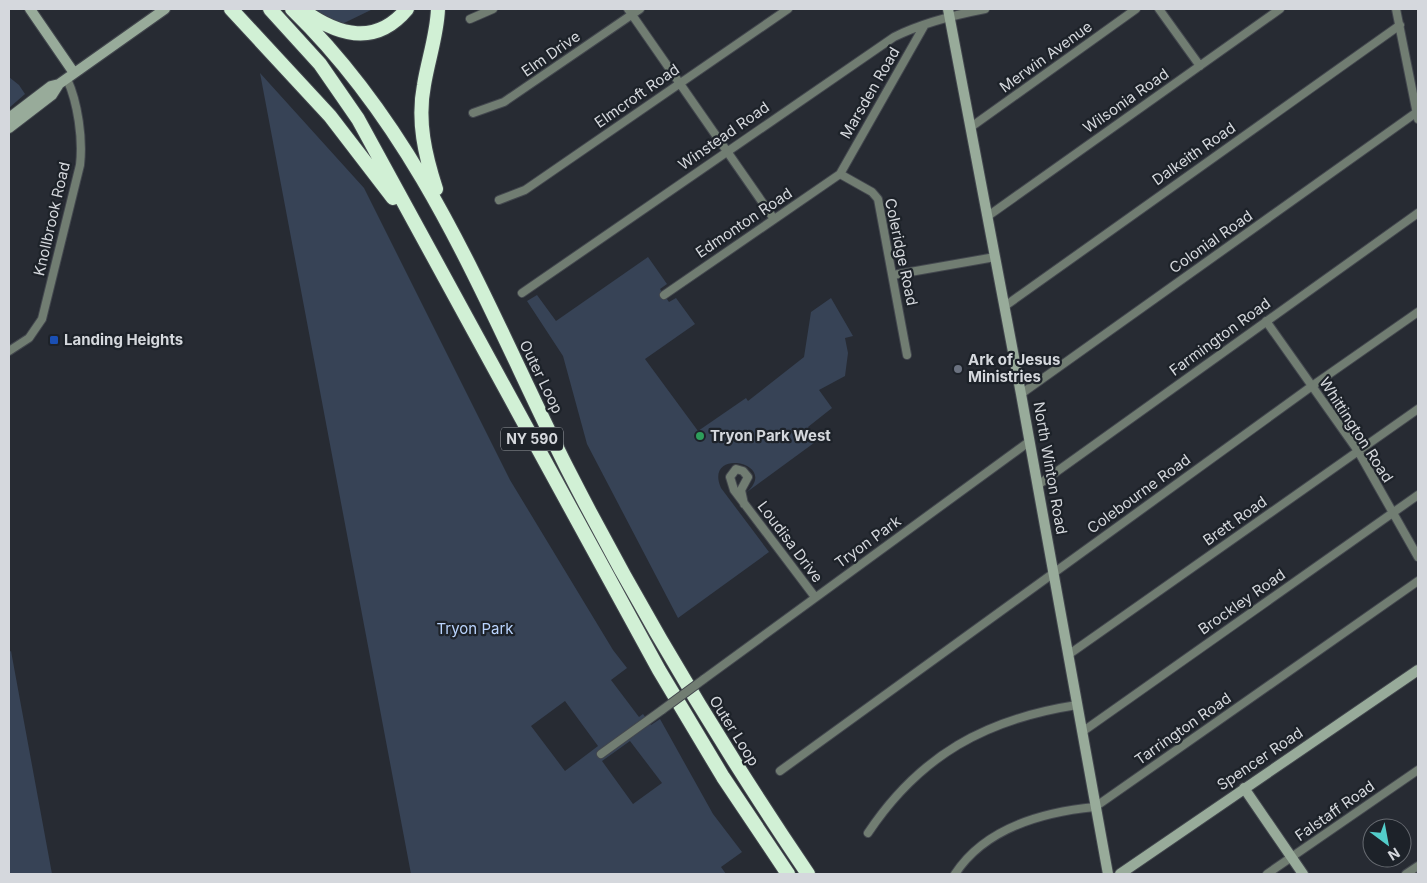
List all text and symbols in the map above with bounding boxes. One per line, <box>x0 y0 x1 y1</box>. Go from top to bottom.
street label: Merwin Avenue <box>996 17 1096 97</box>
street label: Elm Drive <box>518 27 584 81</box>
street label: Marsden Road <box>836 44 903 142</box>
street label: Elmcroft Road <box>591 59 683 132</box>
street label: Wilsonia Road <box>1079 64 1172 137</box>
street label: Winstead Road <box>674 97 773 174</box>
street label: Dalkeith Road <box>1148 118 1239 189</box>
street label: Knollbrook Road <box>29 160 74 278</box>
street label: Edmonton Road <box>692 183 796 262</box>
street label: Coleridge Road <box>881 196 922 307</box>
street label: Colonial Road <box>1165 206 1256 277</box>
street label: Farmington Road <box>1165 293 1274 380</box>
place label: Landing Heights <box>64 330 183 349</box>
marker: Landing Heights <box>48 334 60 346</box>
street label: Outer Loop <box>516 337 567 417</box>
place label: Ark of Jesus Ministries <box>968 350 1060 386</box>
marker: Ark of Jesus Ministries <box>952 363 964 375</box>
street label: Whittington Road <box>1315 374 1397 486</box>
street label: North Winton Road <box>1029 400 1072 536</box>
place label: Tryon Park West <box>710 426 831 445</box>
road number: NY 590 <box>501 428 563 450</box>
marker: Tryon Park West <box>694 430 706 442</box>
street label: Colebourne Road <box>1083 450 1194 538</box>
street label: Brett Road <box>1199 492 1270 550</box>
street label: Loudisa Drive <box>754 497 827 586</box>
street label: Tryon Park <box>831 511 905 572</box>
street label: Brockley Road <box>1195 565 1289 639</box>
park label: Tryon Park <box>436 619 514 638</box>
street label: Tarrington Road <box>1131 688 1235 769</box>
street label: Outer Loop <box>705 692 764 769</box>
street label: Spencer Road <box>1213 723 1306 794</box>
street label: Falstaff Road <box>1291 776 1378 845</box>
north arrow <box>1362 818 1412 868</box>
text: N <box>1385 844 1403 864</box>

